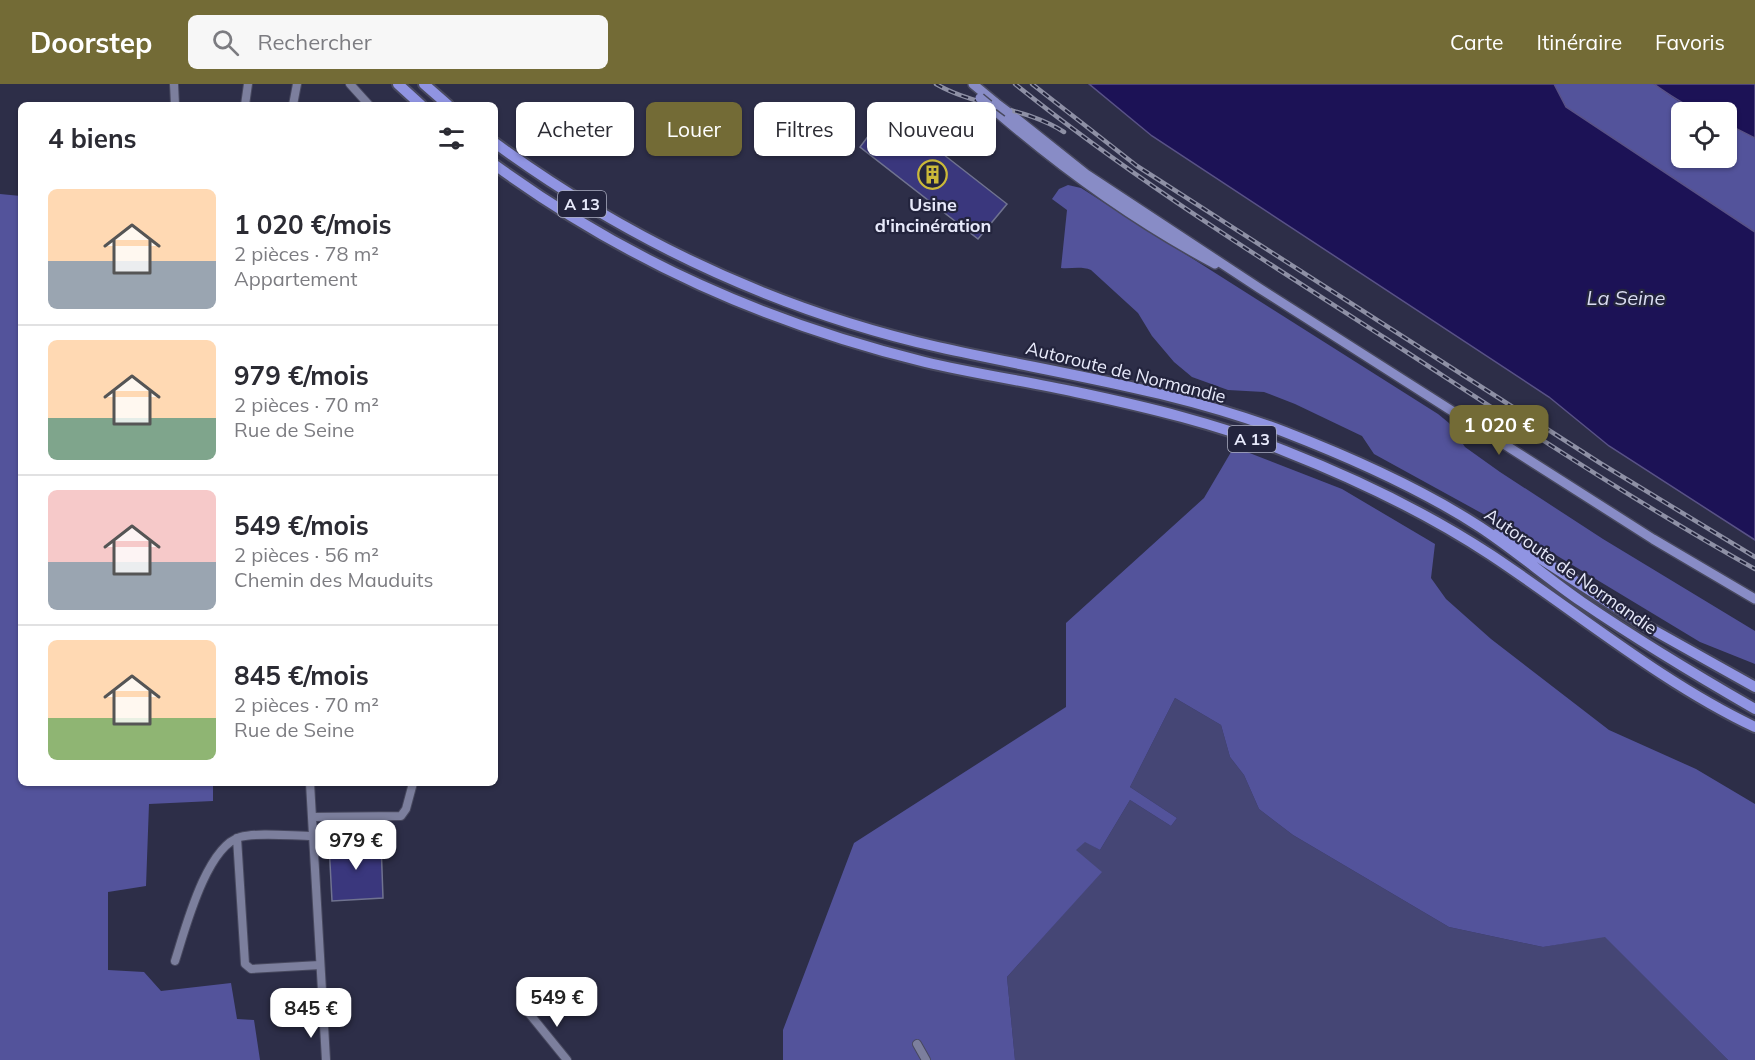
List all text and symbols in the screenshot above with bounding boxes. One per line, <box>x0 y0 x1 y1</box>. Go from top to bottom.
search box <box>188 15 608 69</box>
text: Doorstep <box>30 25 152 60</box>
icon: search <box>209 26 242 59</box>
text: Rechercher <box>257 28 372 56</box>
text: Carte <box>1450 29 1504 55</box>
text: Itinéraire <box>1537 29 1622 55</box>
text: Favoris <box>1655 29 1725 55</box>
chip: Acheter <box>516 102 634 156</box>
chip: Louer <box>646 102 742 156</box>
chip: Filtres <box>754 102 855 156</box>
chip: Nouveau <box>867 102 996 156</box>
map controls <box>1671 102 1737 168</box>
button: locate <box>1671 102 1737 168</box>
text: 4 biens <box>48 122 137 155</box>
icon: filters <box>435 122 468 155</box>
building icon: Usine d'incinération <box>917 159 949 191</box>
road number: A 13 <box>558 191 606 217</box>
place label: Usine d'incinération <box>875 193 991 237</box>
text: 1 020 €/mois <box>234 208 391 241</box>
icon: home <box>96 213 168 285</box>
text: 2 pièces · 78 m² <box>234 241 379 266</box>
text: Appartement <box>234 266 357 291</box>
water label: La Seine <box>1587 285 1666 310</box>
street label: Autoroute de Normandie <box>1024 336 1228 408</box>
text: 979 €/mois <box>234 359 369 392</box>
icon: home <box>96 364 168 436</box>
text: 2 pièces · 70 m² <box>234 392 379 417</box>
pin: 1 020 € <box>1444 405 1554 456</box>
text: 1 020 € <box>1464 412 1534 437</box>
text: Rue de Seine <box>234 417 354 442</box>
road number: A 13 <box>1228 426 1276 452</box>
street label: Autoroute de Normandie <box>1480 503 1662 639</box>
text: 549 €/mois <box>234 509 369 542</box>
icon: home <box>96 514 168 586</box>
text: 2 pièces · 56 m² <box>234 542 379 567</box>
text: Chemin des Mauduits <box>234 567 433 592</box>
text: 845 €/mois <box>234 659 369 692</box>
icon: home <box>96 664 168 736</box>
text: 2 pièces · 70 m² <box>234 692 379 717</box>
text: Rue de Seine <box>234 717 354 742</box>
pin: 979 € <box>314 820 398 871</box>
text: 979 € <box>329 827 383 852</box>
pin: 549 € <box>515 977 599 1028</box>
text: 549 € <box>530 984 584 1009</box>
pin: 845 € <box>269 988 353 1039</box>
text: 845 € <box>284 995 338 1020</box>

